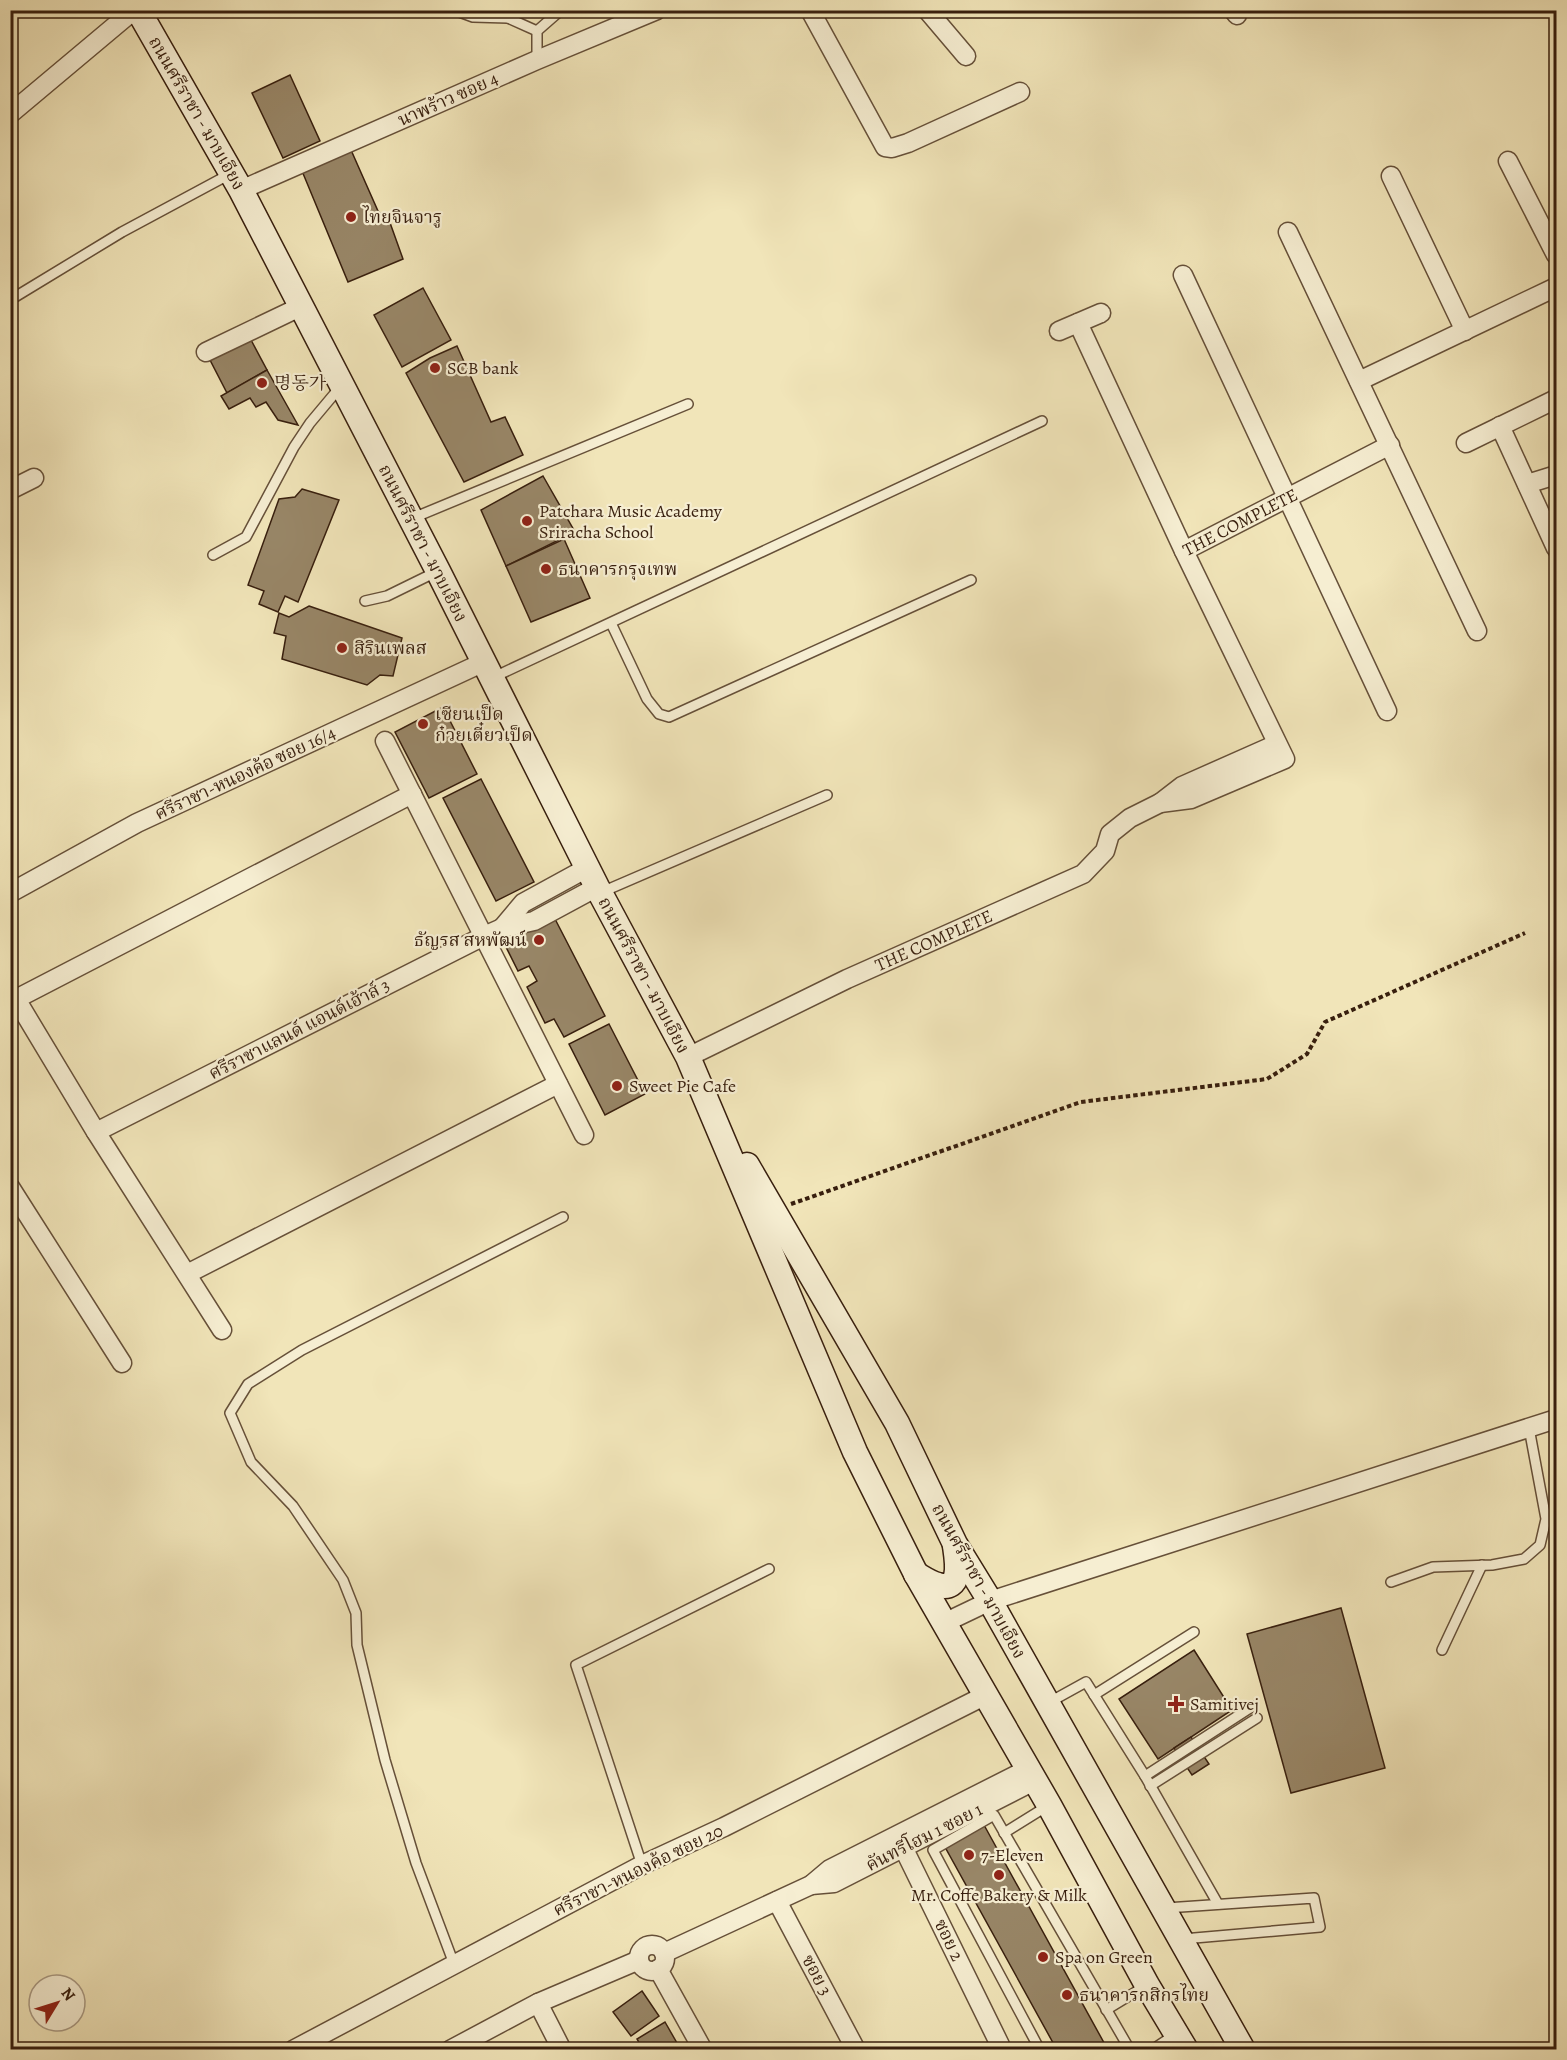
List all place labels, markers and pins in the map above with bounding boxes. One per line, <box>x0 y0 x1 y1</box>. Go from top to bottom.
place label: ไทยจินจารู <box>362 205 442 229</box>
marker: ไทยจินจารู <box>344 210 358 224</box>
place label: SCB bank <box>447 356 519 380</box>
marker: SCB bank <box>428 361 442 375</box>
place label: 명동가 <box>274 371 327 395</box>
marker: 명동가 <box>255 376 269 390</box>
place label: Patchara Music Academy Sriracha School <box>539 499 723 544</box>
marker: Patchara Music Academy Sriracha School <box>520 514 534 528</box>
place label: ธนาคารกรุงเทพ <box>558 557 677 581</box>
marker: ธนาคารกรุงเทพ <box>539 562 553 576</box>
place label: สิรินเพลส <box>354 636 427 660</box>
marker: สิรินเพลส <box>335 641 349 655</box>
place label: เซียนเป็ด ก๋วยเตี๋ยวเป็ด <box>435 702 533 747</box>
marker: เซียนเป็ด ก๋วยเตี๋ยวเป็ด <box>416 717 430 731</box>
place label: ธัญรส สหพัฒน์ <box>414 928 527 952</box>
marker: ธัญรส สหพัฒน์ <box>532 933 546 947</box>
place label: Sweet Pie Cafe <box>629 1074 736 1098</box>
marker: Sweet Pie Cafe <box>610 1079 624 1093</box>
place label: Samitivej <box>1190 1692 1259 1716</box>
marker: Samitivej <box>1167 1695 1185 1713</box>
place label: 7-Eleven <box>981 1843 1044 1867</box>
marker: 7-Eleven <box>962 1848 976 1862</box>
marker: Mr. Coffe Bakery & Milk <box>992 1868 1006 1882</box>
place label: Mr. Coffe Bakery & Milk <box>911 1883 1087 1907</box>
place label: Spa on Green <box>1055 1945 1153 1969</box>
marker: Spa on Green <box>1036 1950 1050 1964</box>
place label: ธนาคารกสิกรไทย <box>1079 1983 1209 2007</box>
marker: ธนาคารกสิกรไทย <box>1060 1988 1074 2002</box>

